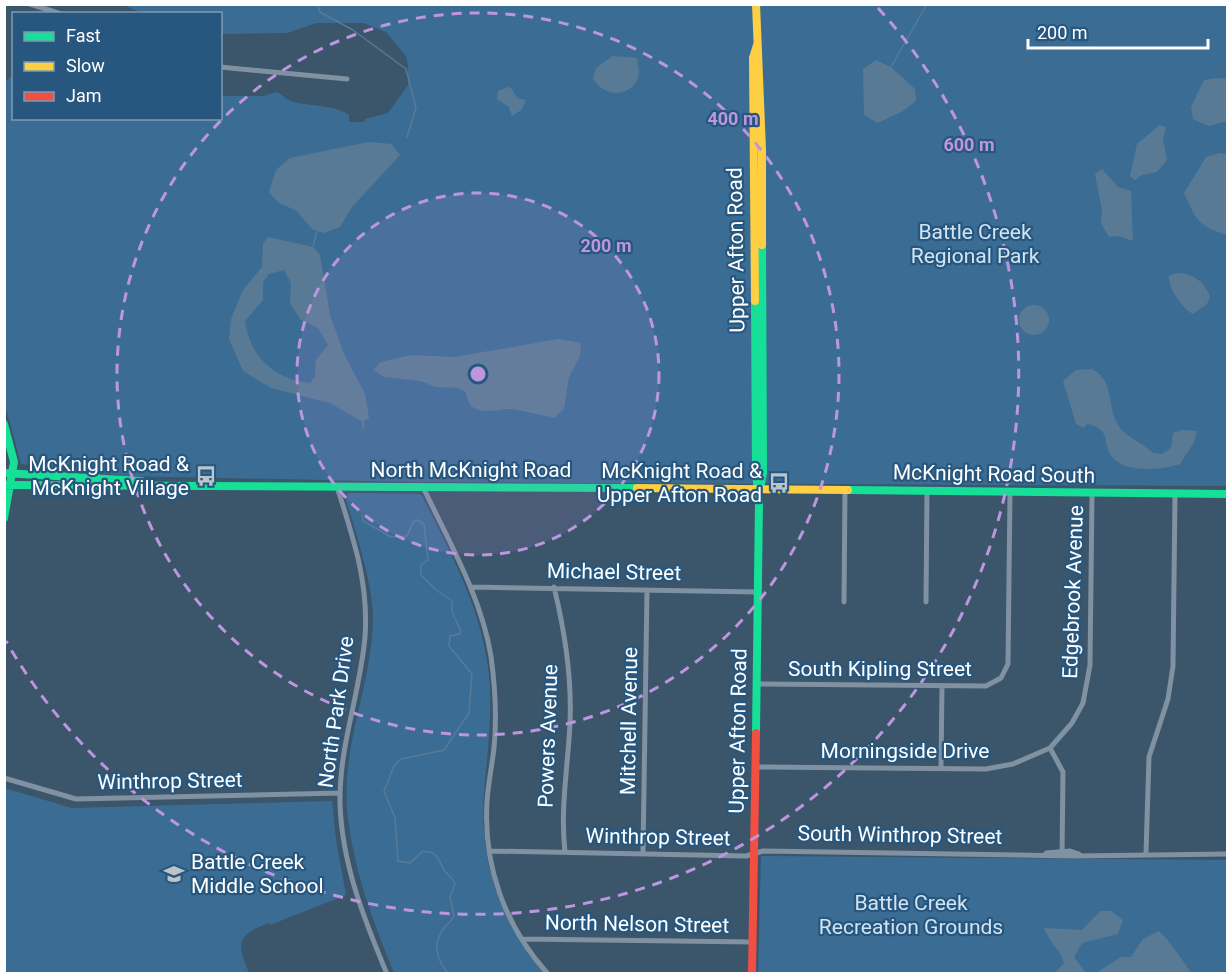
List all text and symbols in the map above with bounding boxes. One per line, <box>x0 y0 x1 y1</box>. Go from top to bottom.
legend <box>12 12 222 120</box>
scale bar <box>1028 12 1208 50</box>
text: 200 m <box>1037 22 1088 43</box>
text: Fast <box>66 25 101 46</box>
text: Slow <box>66 55 105 76</box>
text: Jam <box>66 85 102 106</box>
text: 400 m <box>707 108 759 129</box>
text: 600 m <box>943 134 995 155</box>
street label: Upper Afton Road <box>723 167 749 333</box>
park label: Battle Creek Regional Park <box>911 220 1040 268</box>
text: 200 m <box>580 235 632 256</box>
centre of rings <box>468 364 488 384</box>
place label: McKnight Road & McKnight Village <box>28 452 189 500</box>
street label: North McKnight Road <box>371 458 571 482</box>
place label: McKnight Road & Upper Afton Road <box>597 459 762 507</box>
street label: McKnight Road South <box>893 460 1095 488</box>
bus stop icon: McKnight Road & McKnight Village <box>194 464 218 488</box>
bus stop icon: McKnight Road & Upper Afton Road <box>767 471 791 495</box>
street label: Edgebrook Avenue <box>1058 505 1088 679</box>
street label: Michael Street <box>547 559 681 585</box>
street label: North Park Drive <box>313 635 359 789</box>
street label: Mitchell Avenue <box>616 647 642 795</box>
street label: Upper Afton Road <box>725 648 751 814</box>
street label: South Kipling Street <box>788 657 972 681</box>
street label: Powers Avenue <box>533 664 563 808</box>
street label: Morningside Drive <box>821 739 989 763</box>
street label: Winthrop Street <box>97 768 243 794</box>
street label: South Winthrop Street <box>797 821 1003 849</box>
street label: Winthrop Street <box>585 824 731 850</box>
place label: Battle Creek Middle School <box>191 850 324 898</box>
school or university icon: Battle Creek Middle School <box>162 862 186 886</box>
park label: Battle Creek Recreation Grounds <box>819 891 1003 939</box>
street label: North Nelson Street <box>545 910 730 938</box>

